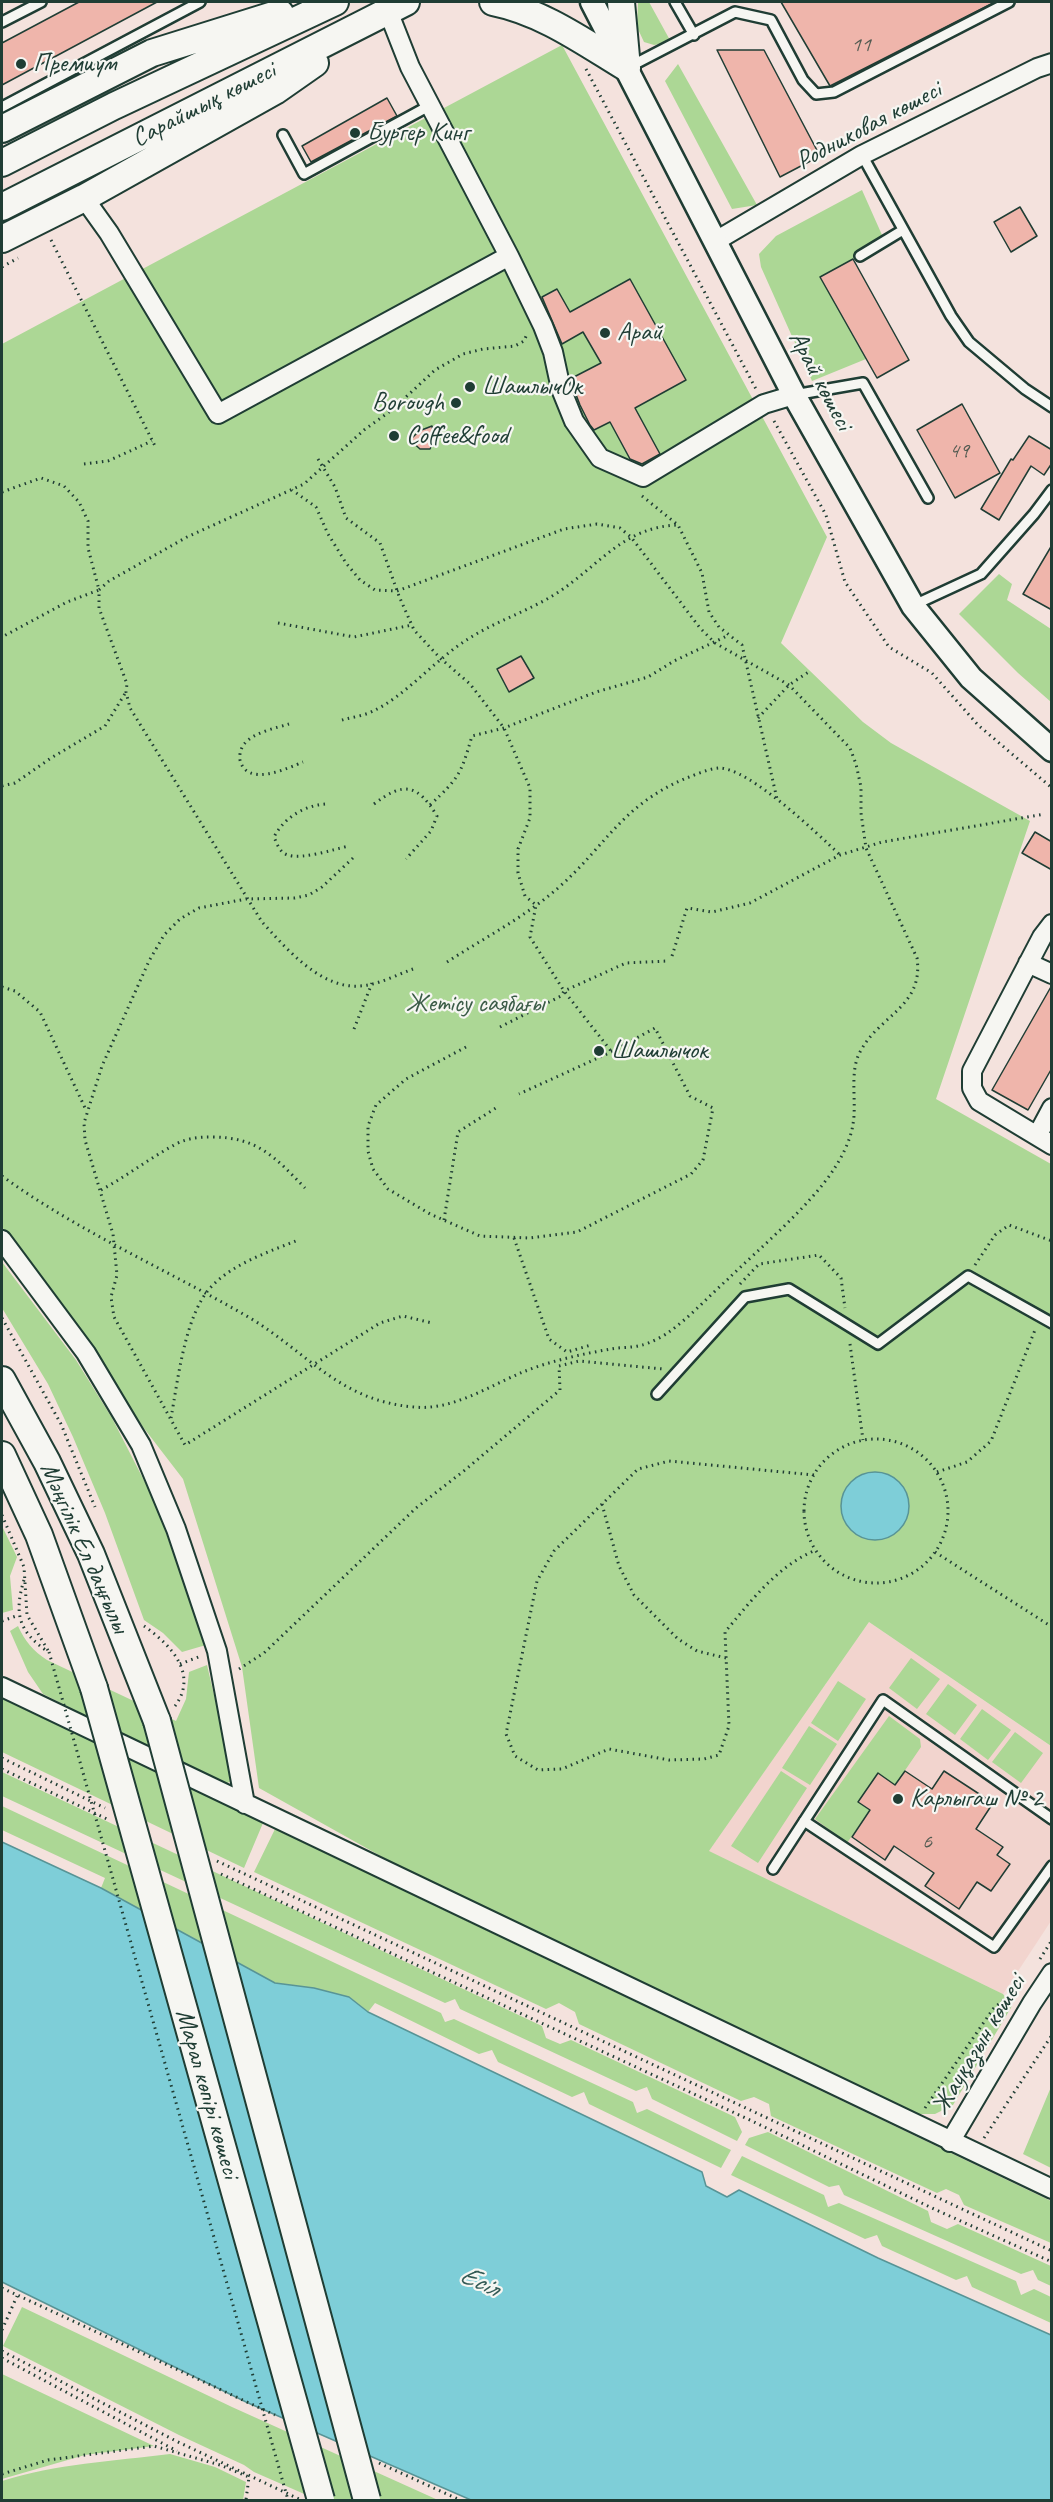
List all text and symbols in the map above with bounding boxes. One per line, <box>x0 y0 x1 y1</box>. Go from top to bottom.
house number: 11 <box>851 32 871 58</box>
place label: Премиум <box>33 48 116 80</box>
street label: Сарайшық көшесі <box>127 55 281 155</box>
marker: Премиум <box>14 57 28 71</box>
street label: Родниковая көшесі <box>791 75 947 177</box>
place label: Бургер Кинг <box>367 117 469 149</box>
marker: Бургер Кинг <box>348 126 362 140</box>
place label: Арай <box>617 317 662 349</box>
marker: Арай <box>598 326 612 340</box>
street label: Арай көшесі <box>781 326 859 436</box>
place label: ШашлычОк <box>482 371 582 403</box>
marker: ШашлычОк <box>463 380 477 394</box>
place label: Borough <box>372 387 444 419</box>
marker: Borough <box>449 396 463 410</box>
place label: Coffee&food <box>406 420 508 452</box>
marker: Coffee&food <box>387 429 401 443</box>
house number: 49 <box>949 438 969 464</box>
park label: Жетісу саябағы <box>406 988 544 1020</box>
place label: Шашлычок <box>611 1035 707 1067</box>
marker: Шашлычок <box>592 1044 606 1058</box>
street label: Мәңгілік Ел даңғылы <box>32 1458 136 1638</box>
place label: Карлыгаш № 2 <box>910 1783 1043 1815</box>
marker: Карлыгаш № 2 <box>891 1792 905 1806</box>
house number: 6 <box>922 1829 932 1855</box>
street label: Жауқазын көшесі <box>925 1969 1033 2121</box>
street label: Марал көпірі көшесі <box>168 2006 246 2182</box>
water label: Есіл <box>454 2259 504 2305</box>

